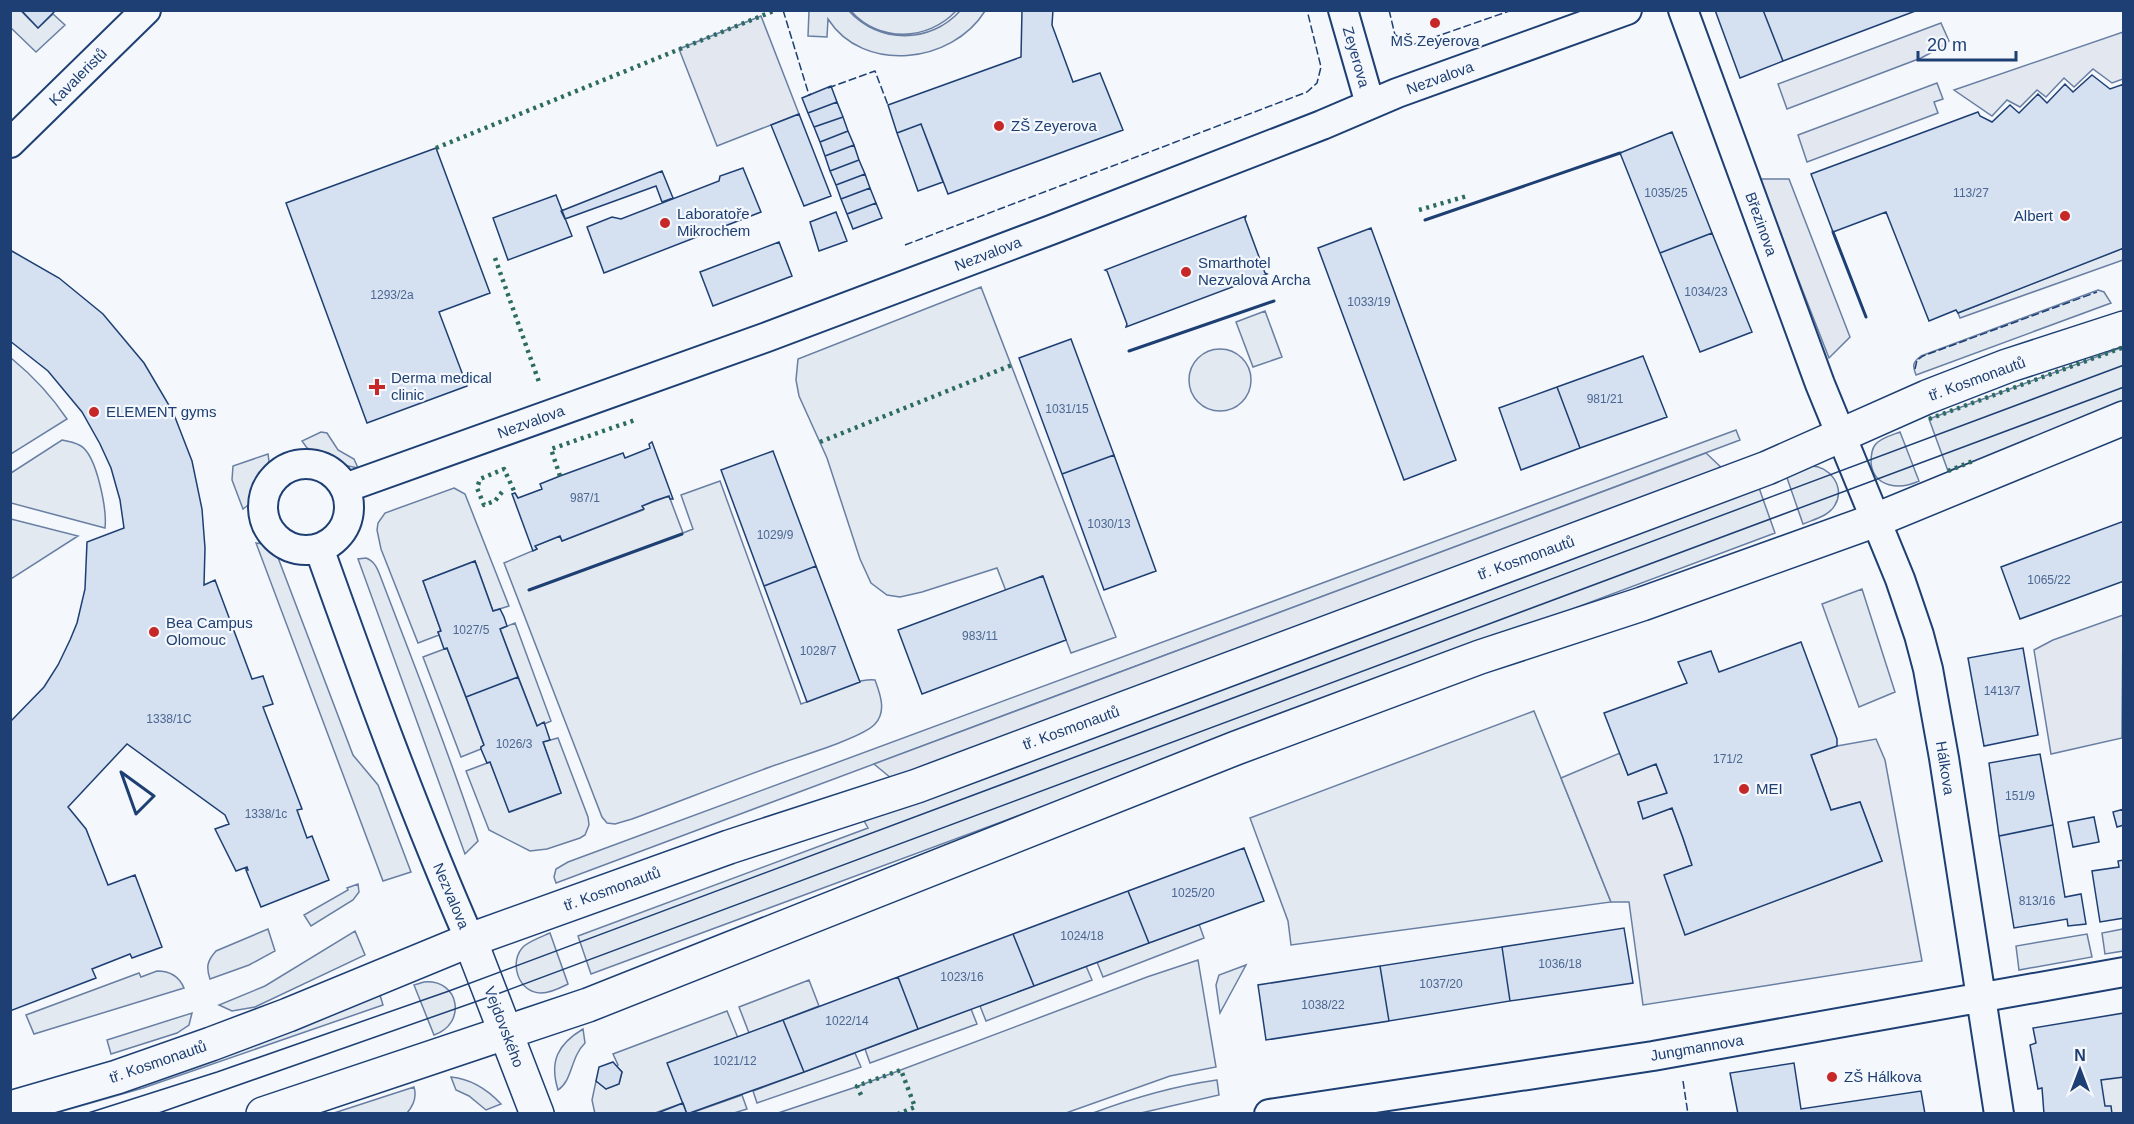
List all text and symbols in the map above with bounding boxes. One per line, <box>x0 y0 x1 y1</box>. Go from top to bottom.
marker: MŠ Zeyerova <box>1428 16 1442 30</box>
street label: Zeyerova <box>1340 24 1373 90</box>
scale bar <box>1918 24 2016 62</box>
place label: MŠ Zeyerova <box>1390 32 1480 49</box>
text: 20 m <box>1927 35 1967 55</box>
street label: Kavaleristů <box>45 44 110 109</box>
street label: Nezvalova <box>1404 57 1476 97</box>
place label: ZŠ Zeyerova <box>1011 117 1098 134</box>
marker: ZŠ Zeyerova <box>992 119 1006 133</box>
house number: 1035/25 <box>1644 186 1688 200</box>
house number: 113/27 <box>1953 186 1989 200</box>
street label: Březinova <box>1742 190 1781 259</box>
place label: Laboratoře Mikrochem <box>677 205 750 239</box>
place label: Albert <box>2014 207 2054 224</box>
marker: Albert <box>2058 209 2072 223</box>
marker: Laboratoře Mikrochem <box>658 216 672 230</box>
street label: Nezvalova <box>952 233 1024 274</box>
place label: Smarthotel Nezvalova Archa <box>1198 254 1311 288</box>
marker: Smarthotel Nezvalova Archa <box>1179 265 1193 279</box>
house number: 1034/23 <box>1684 285 1728 299</box>
house number: 1293/2a <box>370 288 414 302</box>
house number: 1033/19 <box>1347 295 1391 309</box>
street label: tř. Kosmonautů <box>1926 353 2028 404</box>
place label: Derma medical clinic <box>391 369 492 403</box>
marker: Derma medical clinic <box>368 378 386 396</box>
house number: 981/21 <box>1587 392 1624 406</box>
street label: Nezvalova <box>495 401 567 441</box>
house number: 1031/15 <box>1045 402 1089 416</box>
place label: ELEMENT gyms <box>106 403 217 420</box>
marker: ELEMENT gyms <box>87 405 101 419</box>
house number: 987/1 <box>570 491 600 505</box>
house number: 1030/13 <box>1087 517 1131 531</box>
house number: 1029/9 <box>757 528 794 542</box>
street label: tř. Kosmonautů <box>1475 532 1577 583</box>
house number: 1065/22 <box>2027 573 2071 587</box>
place label: Bea Campus Olomouc <box>166 614 253 648</box>
house number: 1027/5 <box>453 623 490 637</box>
marker: Bea Campus Olomouc <box>147 625 161 639</box>
house number: 983/11 <box>962 629 998 643</box>
house number: 1028/7 <box>800 644 837 658</box>
house number: 1413/7 <box>1984 684 2021 698</box>
street label: tř. Kosmonautů <box>1020 702 1122 753</box>
house number: 1338/1C <box>146 712 192 726</box>
house number: 1026/3 <box>496 737 533 751</box>
street label: Hálkova <box>1933 740 1958 797</box>
house number: 171/2 <box>1713 752 1743 766</box>
place label: MEI <box>1756 780 1783 797</box>
marker: MEI <box>1737 782 1751 796</box>
house number: 151/9 <box>2005 789 2035 803</box>
house number: 1338/1c <box>245 807 287 821</box>
street label: Nezvalova <box>430 860 473 932</box>
street label: tř. Kosmonautů <box>561 863 663 914</box>
house number: 1025/20 <box>1171 886 1215 900</box>
house number: 813/16 <box>2019 894 2056 908</box>
house number: 1024/18 <box>1060 929 1104 943</box>
house number: 1036/18 <box>1538 957 1582 971</box>
house number: 1023/16 <box>940 970 984 984</box>
house number: 1037/20 <box>1419 977 1463 991</box>
street label: Vejdovského <box>481 984 528 1070</box>
house number: 1038/22 <box>1301 998 1345 1012</box>
house number: 1022/14 <box>825 1014 869 1028</box>
street label: Jungmannova <box>1649 1031 1745 1064</box>
street label: tř. Kosmonautů <box>107 1037 209 1086</box>
north arrow <box>2050 1040 2110 1100</box>
text: N <box>2074 1047 2086 1064</box>
house number: 1021/12 <box>713 1054 757 1068</box>
place label: ZŠ Hálkova <box>1844 1068 1922 1085</box>
marker: ZŠ Hálkova <box>1825 1070 1839 1084</box>

